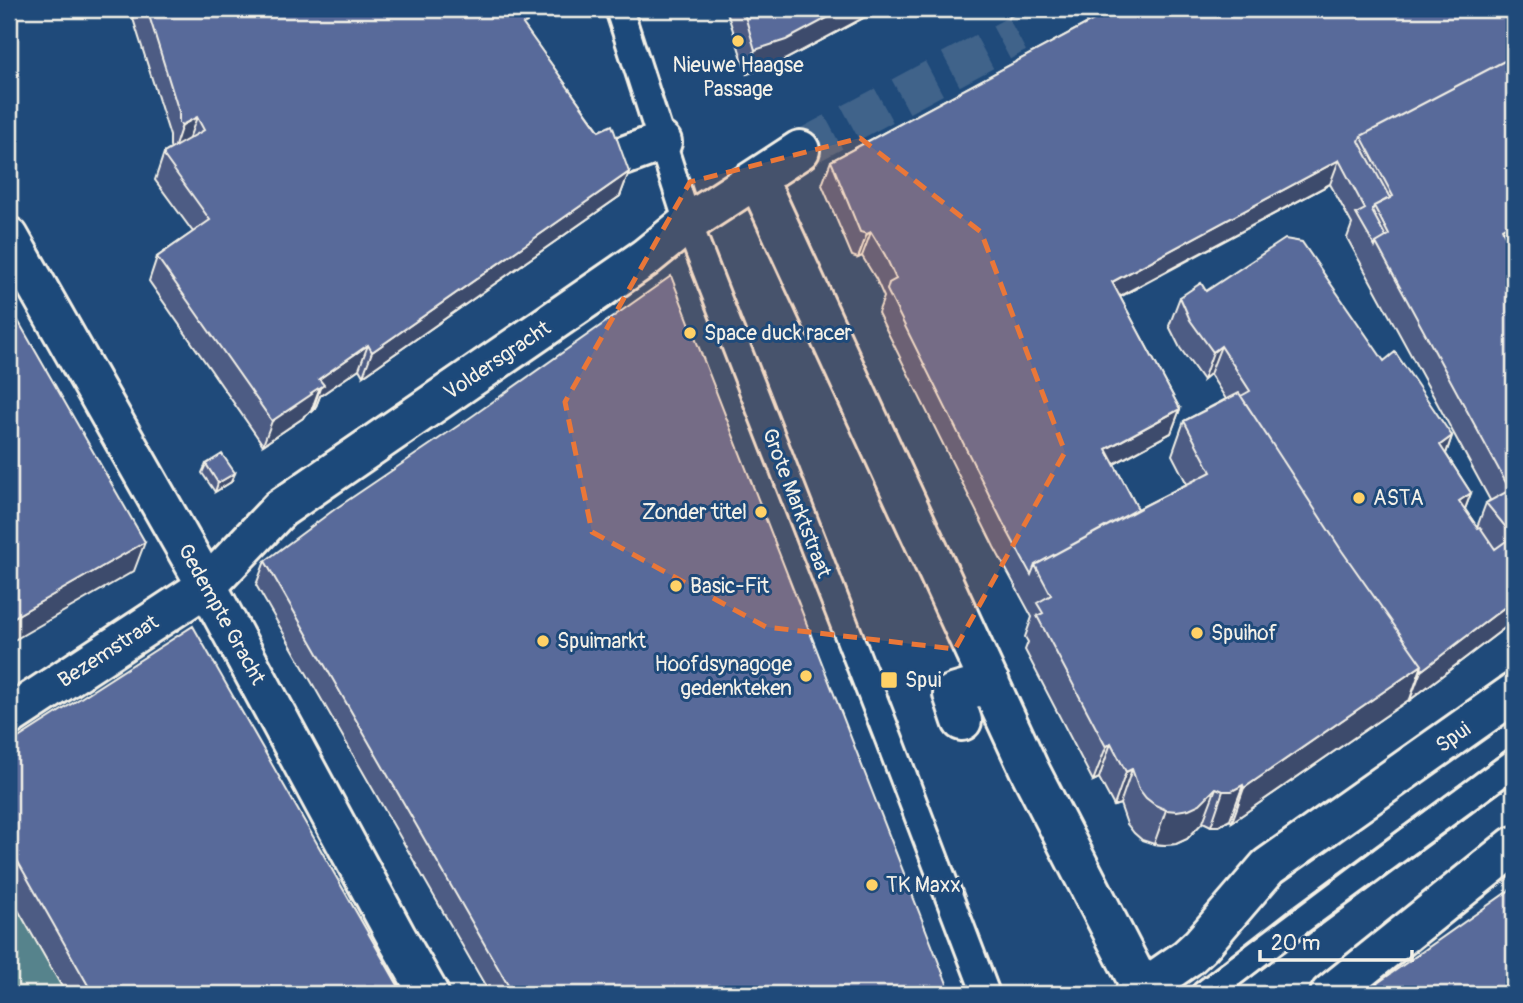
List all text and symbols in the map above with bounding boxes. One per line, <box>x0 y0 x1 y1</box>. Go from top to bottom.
marker: Nieuwe Haagse Passage <box>730 33 746 49</box>
place label: Nieuwe Haagse Passage <box>672 52 804 103</box>
street label: Voldersgracht <box>439 314 556 406</box>
place label: Space duck racer <box>704 320 853 347</box>
marker: Space duck racer <box>682 325 698 341</box>
street label: Grote Marktstraat <box>756 425 838 582</box>
place label: ASTA <box>1373 485 1424 512</box>
marker: ASTA <box>1351 490 1367 506</box>
place label: Zonder titel <box>642 499 747 526</box>
marker: Zonder titel <box>753 504 769 520</box>
street label: Gedempte Gracht <box>172 539 272 690</box>
place label: Basic-Fit <box>690 573 770 600</box>
marker: Basic-Fit <box>668 578 684 594</box>
street label: Bezemstraat <box>53 609 164 694</box>
place label: Spuihof <box>1211 620 1278 647</box>
marker: Spuihof <box>1189 625 1205 641</box>
place label: Spuimarkt <box>557 628 647 655</box>
marker: Spuimarkt <box>535 633 551 649</box>
place label: Hoofdsynagoge gedenkteken <box>655 651 793 702</box>
place label: Spui <box>905 667 942 694</box>
marker: Hoofdsynagoge gedenkteken <box>798 668 814 684</box>
marker: Spui <box>879 670 899 690</box>
street label: Spui <box>1431 716 1476 759</box>
place label: TK Maxx <box>886 872 961 899</box>
marker: TK Maxx <box>864 877 880 893</box>
scale bar <box>1260 919 1413 963</box>
text: 20 m <box>1271 930 1320 957</box>

